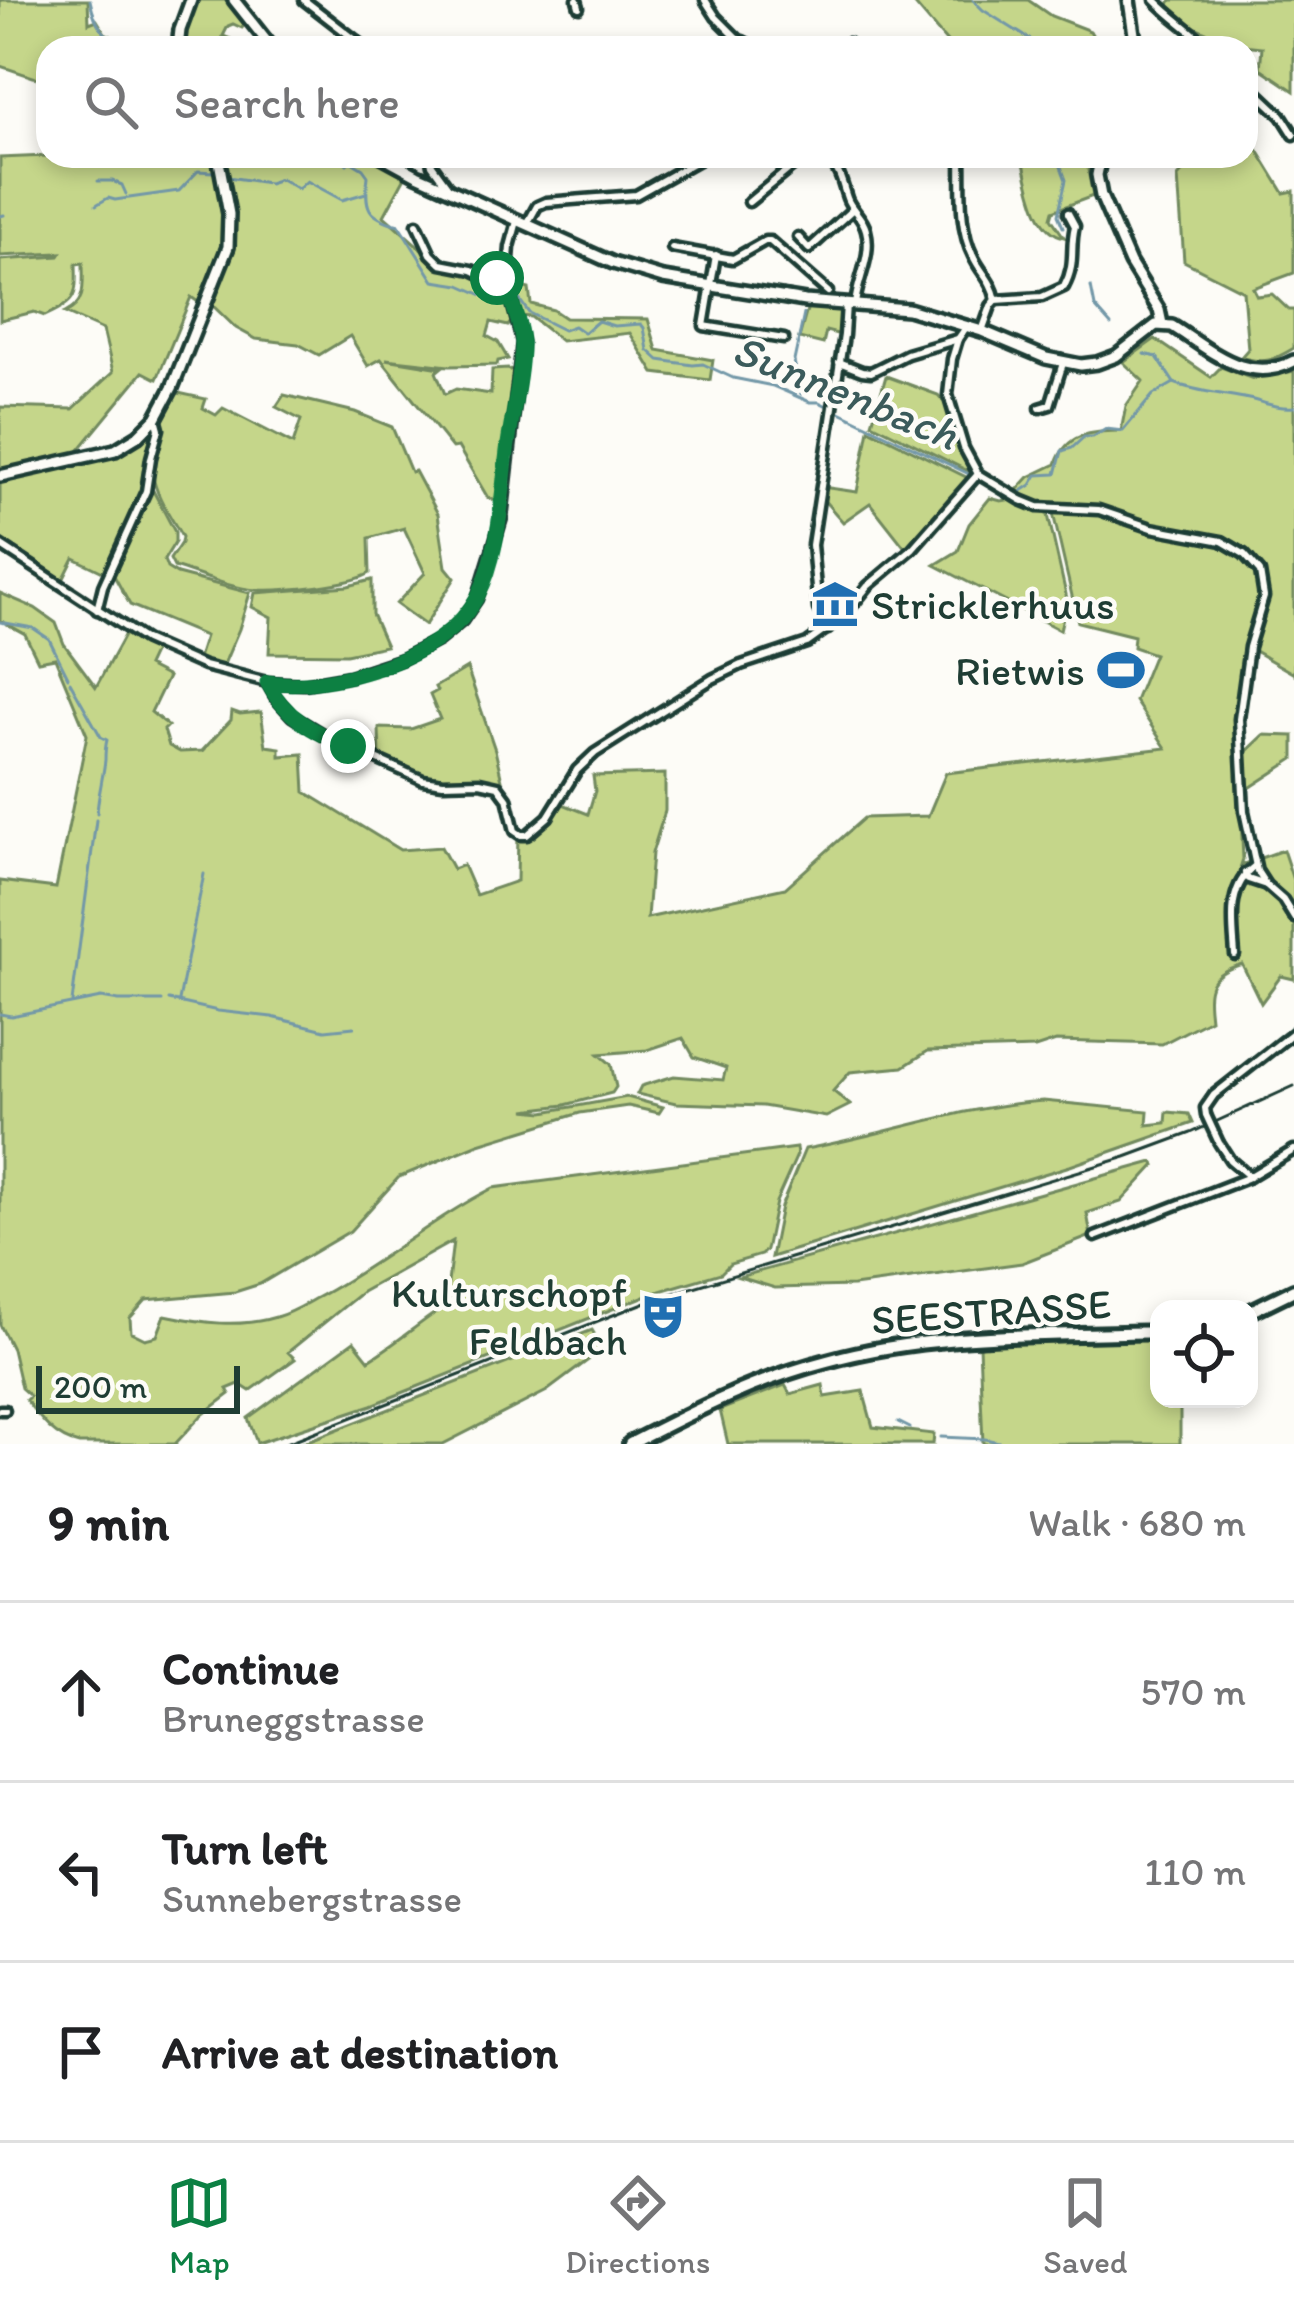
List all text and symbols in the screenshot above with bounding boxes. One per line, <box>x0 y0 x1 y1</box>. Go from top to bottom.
search box <box>36 36 1258 168</box>
icon: search <box>78 69 144 135</box>
text: Search here <box>174 75 400 129</box>
route start <box>470 251 524 305</box>
water label: Sunnenbach <box>726 321 966 461</box>
museum icon: Stricklerhuus <box>810 579 860 629</box>
place label: Stricklerhuus <box>871 579 1115 630</box>
place label: Rietwis <box>955 645 1085 696</box>
sports icon: Rietwis <box>1096 645 1146 695</box>
route end <box>321 719 375 773</box>
place label: Kulturschopf Feldbach <box>391 1267 627 1366</box>
street label: SEESTRASSE <box>869 1278 1113 1345</box>
theatre icon: Kulturschopf Feldbach <box>638 1291 688 1341</box>
map controls <box>1150 1300 1258 1408</box>
button: locate <box>1150 1300 1258 1408</box>
scale bar <box>36 1360 240 1413</box>
text: 200 m <box>54 1367 147 1406</box>
text: 9 min <box>48 1492 169 1553</box>
text: Walk · 680 m <box>1028 1499 1246 1546</box>
text: Continue <box>162 1641 340 1695</box>
icon: ahead <box>48 1659 114 1725</box>
text: 570 m <box>1141 1668 1246 1715</box>
text: Bruneggstrasse <box>162 1695 425 1742</box>
text: Turn left <box>162 1821 328 1875</box>
icon: left <box>48 1839 114 1905</box>
text: 110 m <box>1144 1848 1246 1895</box>
text: Sunnebergstrasse <box>162 1875 462 1922</box>
icon: arrive <box>48 2019 114 2085</box>
text: Arrive at destination <box>162 2025 558 2079</box>
tab: Map <box>166 2170 232 2281</box>
tab: Directions <box>565 2170 710 2281</box>
tab: Saved <box>1043 2170 1128 2281</box>

